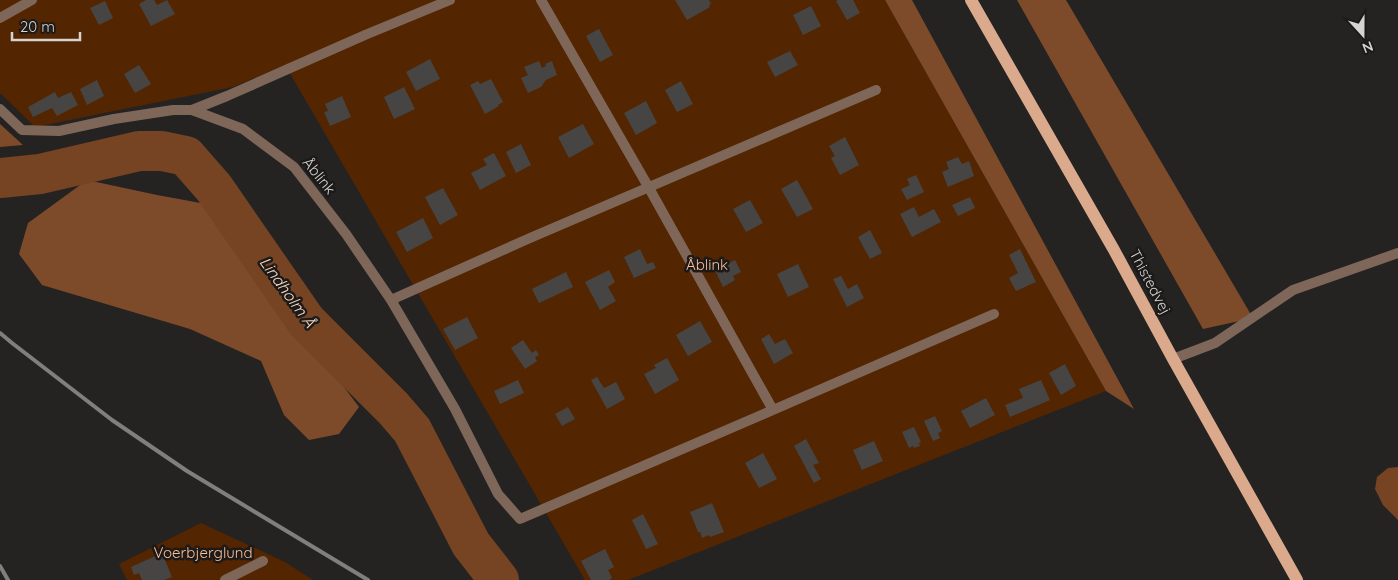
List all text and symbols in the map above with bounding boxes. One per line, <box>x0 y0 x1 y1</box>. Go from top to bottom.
scale bar <box>12 10 80 42</box>
north arrow <box>1338 10 1388 60</box>
text: 20 m <box>20 17 55 36</box>
text: N <box>1360 37 1376 57</box>
street label: Åblink <box>299 153 340 198</box>
street label: Thistedvej <box>1125 246 1175 317</box>
water label: Lindholm Å <box>256 253 321 332</box>
park label: Åblink <box>686 255 728 274</box>
park label: Voerbjerglund <box>153 543 253 562</box>

